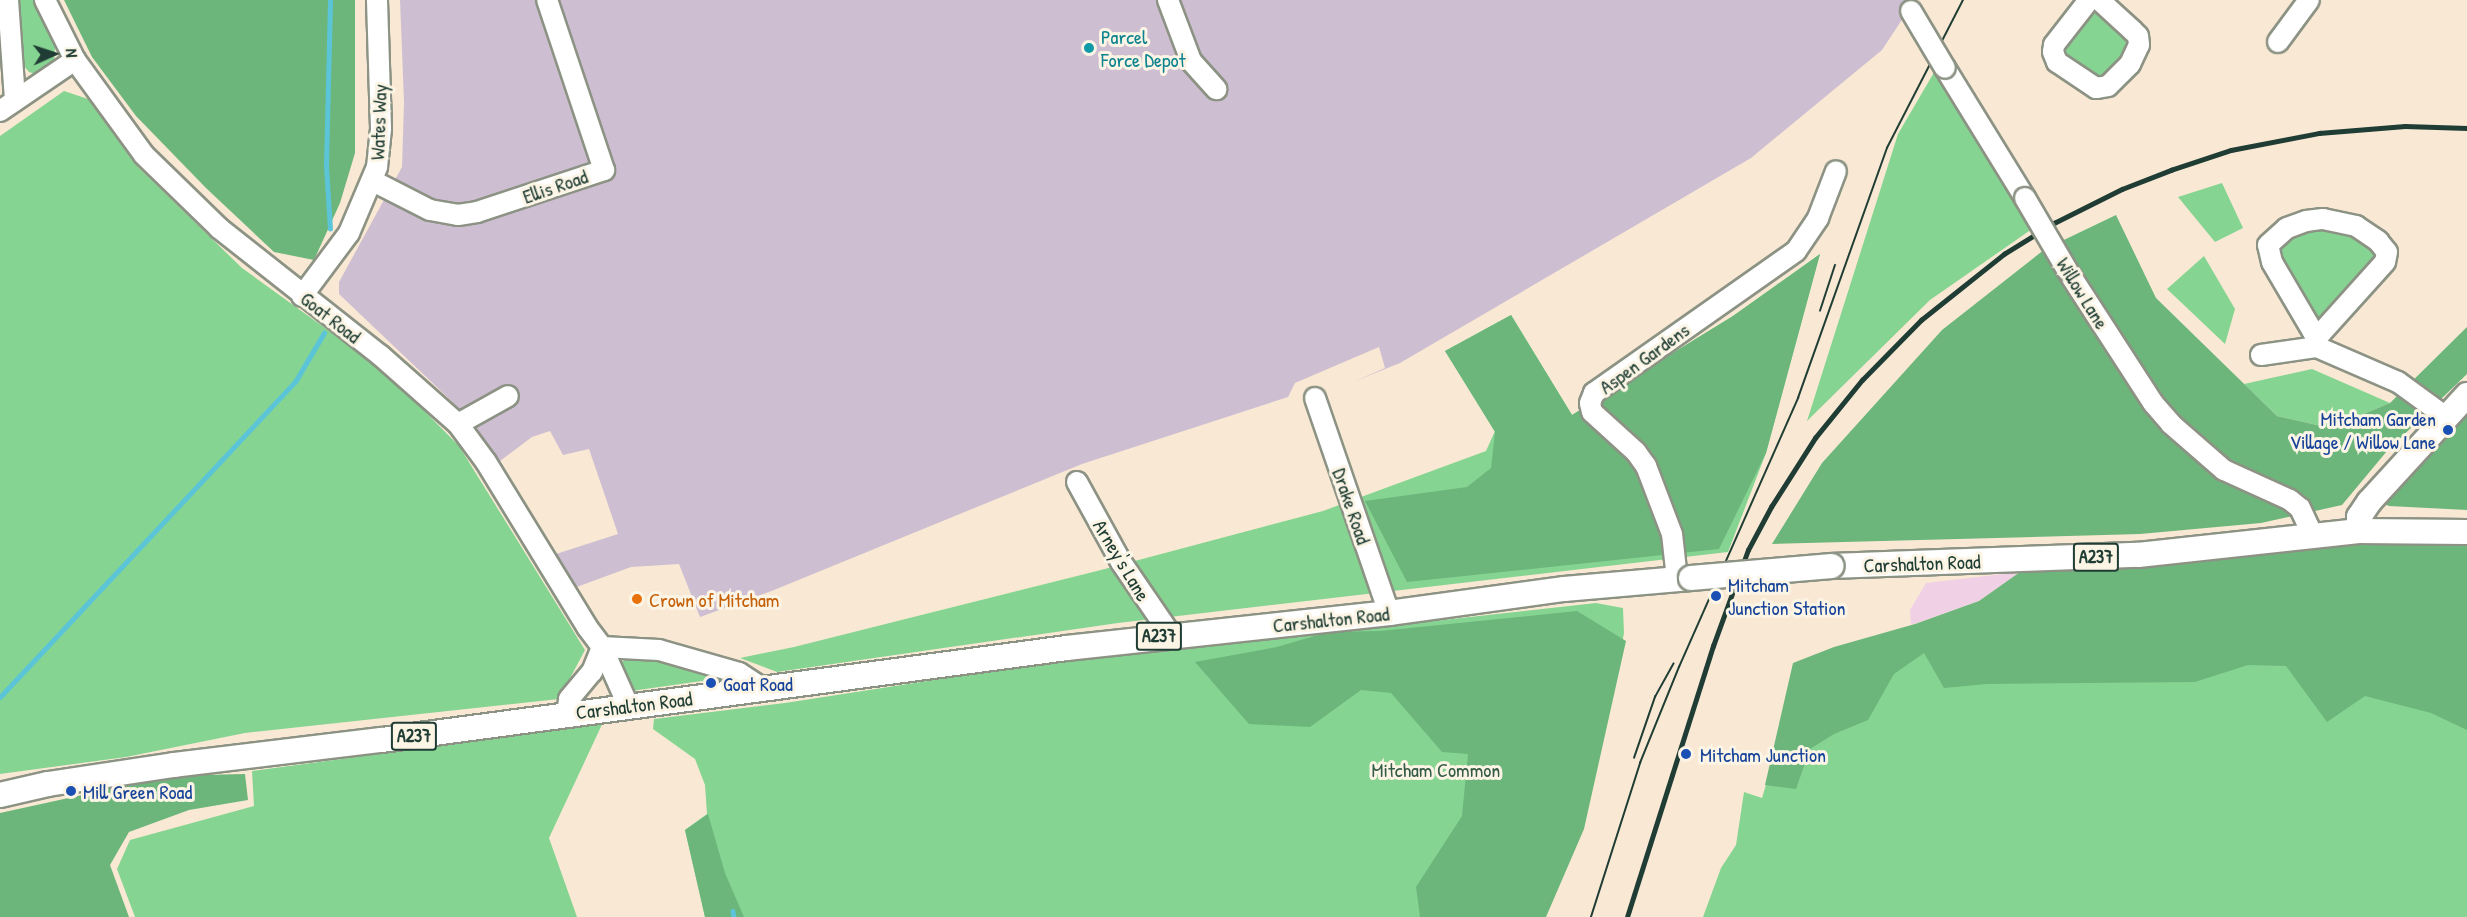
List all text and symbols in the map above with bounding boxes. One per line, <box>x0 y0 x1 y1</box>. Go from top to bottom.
north arrow <box>24 24 84 84</box>
place label: Parcel Force Depot <box>1101 24 1186 71</box>
marker: Parcel Force Depot <box>1082 41 1096 55</box>
text: N <box>61 48 83 58</box>
street label: Wates Way <box>365 84 391 160</box>
street label: Ellis Road <box>519 164 591 208</box>
street label: Willow Lane <box>2052 253 2114 333</box>
street label: Goat Road <box>296 286 366 348</box>
street label: Aspen Gardens <box>1594 317 1694 399</box>
place label: Mitcham Garden Village / Willow Lane <box>2290 406 2436 453</box>
marker: Mitcham Garden Village / Willow Lane <box>2441 423 2455 437</box>
street label: Drake Road <box>1328 465 1376 547</box>
street label: Arney's Lane <box>1088 515 1156 605</box>
road number: A237 <box>2072 542 2120 572</box>
street label: Carshalton Road <box>1863 549 1981 577</box>
place label: Mitcham Junction Station <box>1728 572 1846 619</box>
place label: Crown of Mitcham <box>649 587 779 611</box>
marker: Mitcham Junction Station <box>1709 589 1723 603</box>
marker: Crown of Mitcham <box>630 592 644 606</box>
street label: Carshalton Road <box>1272 601 1390 637</box>
road number: A237 <box>1135 621 1183 651</box>
place label: Goat Road <box>723 671 793 695</box>
marker: Goat Road <box>704 676 718 690</box>
street label: Carshalton Road <box>574 686 694 724</box>
road number: A237 <box>390 721 438 751</box>
place label: Mitcham Junction <box>1700 742 1826 766</box>
marker: Mitcham Junction <box>1677 745 1695 763</box>
park label: Mitcham Common <box>1372 757 1500 781</box>
place label: Mill Green Road <box>83 779 192 803</box>
marker: Mill Green Road <box>64 784 78 798</box>

